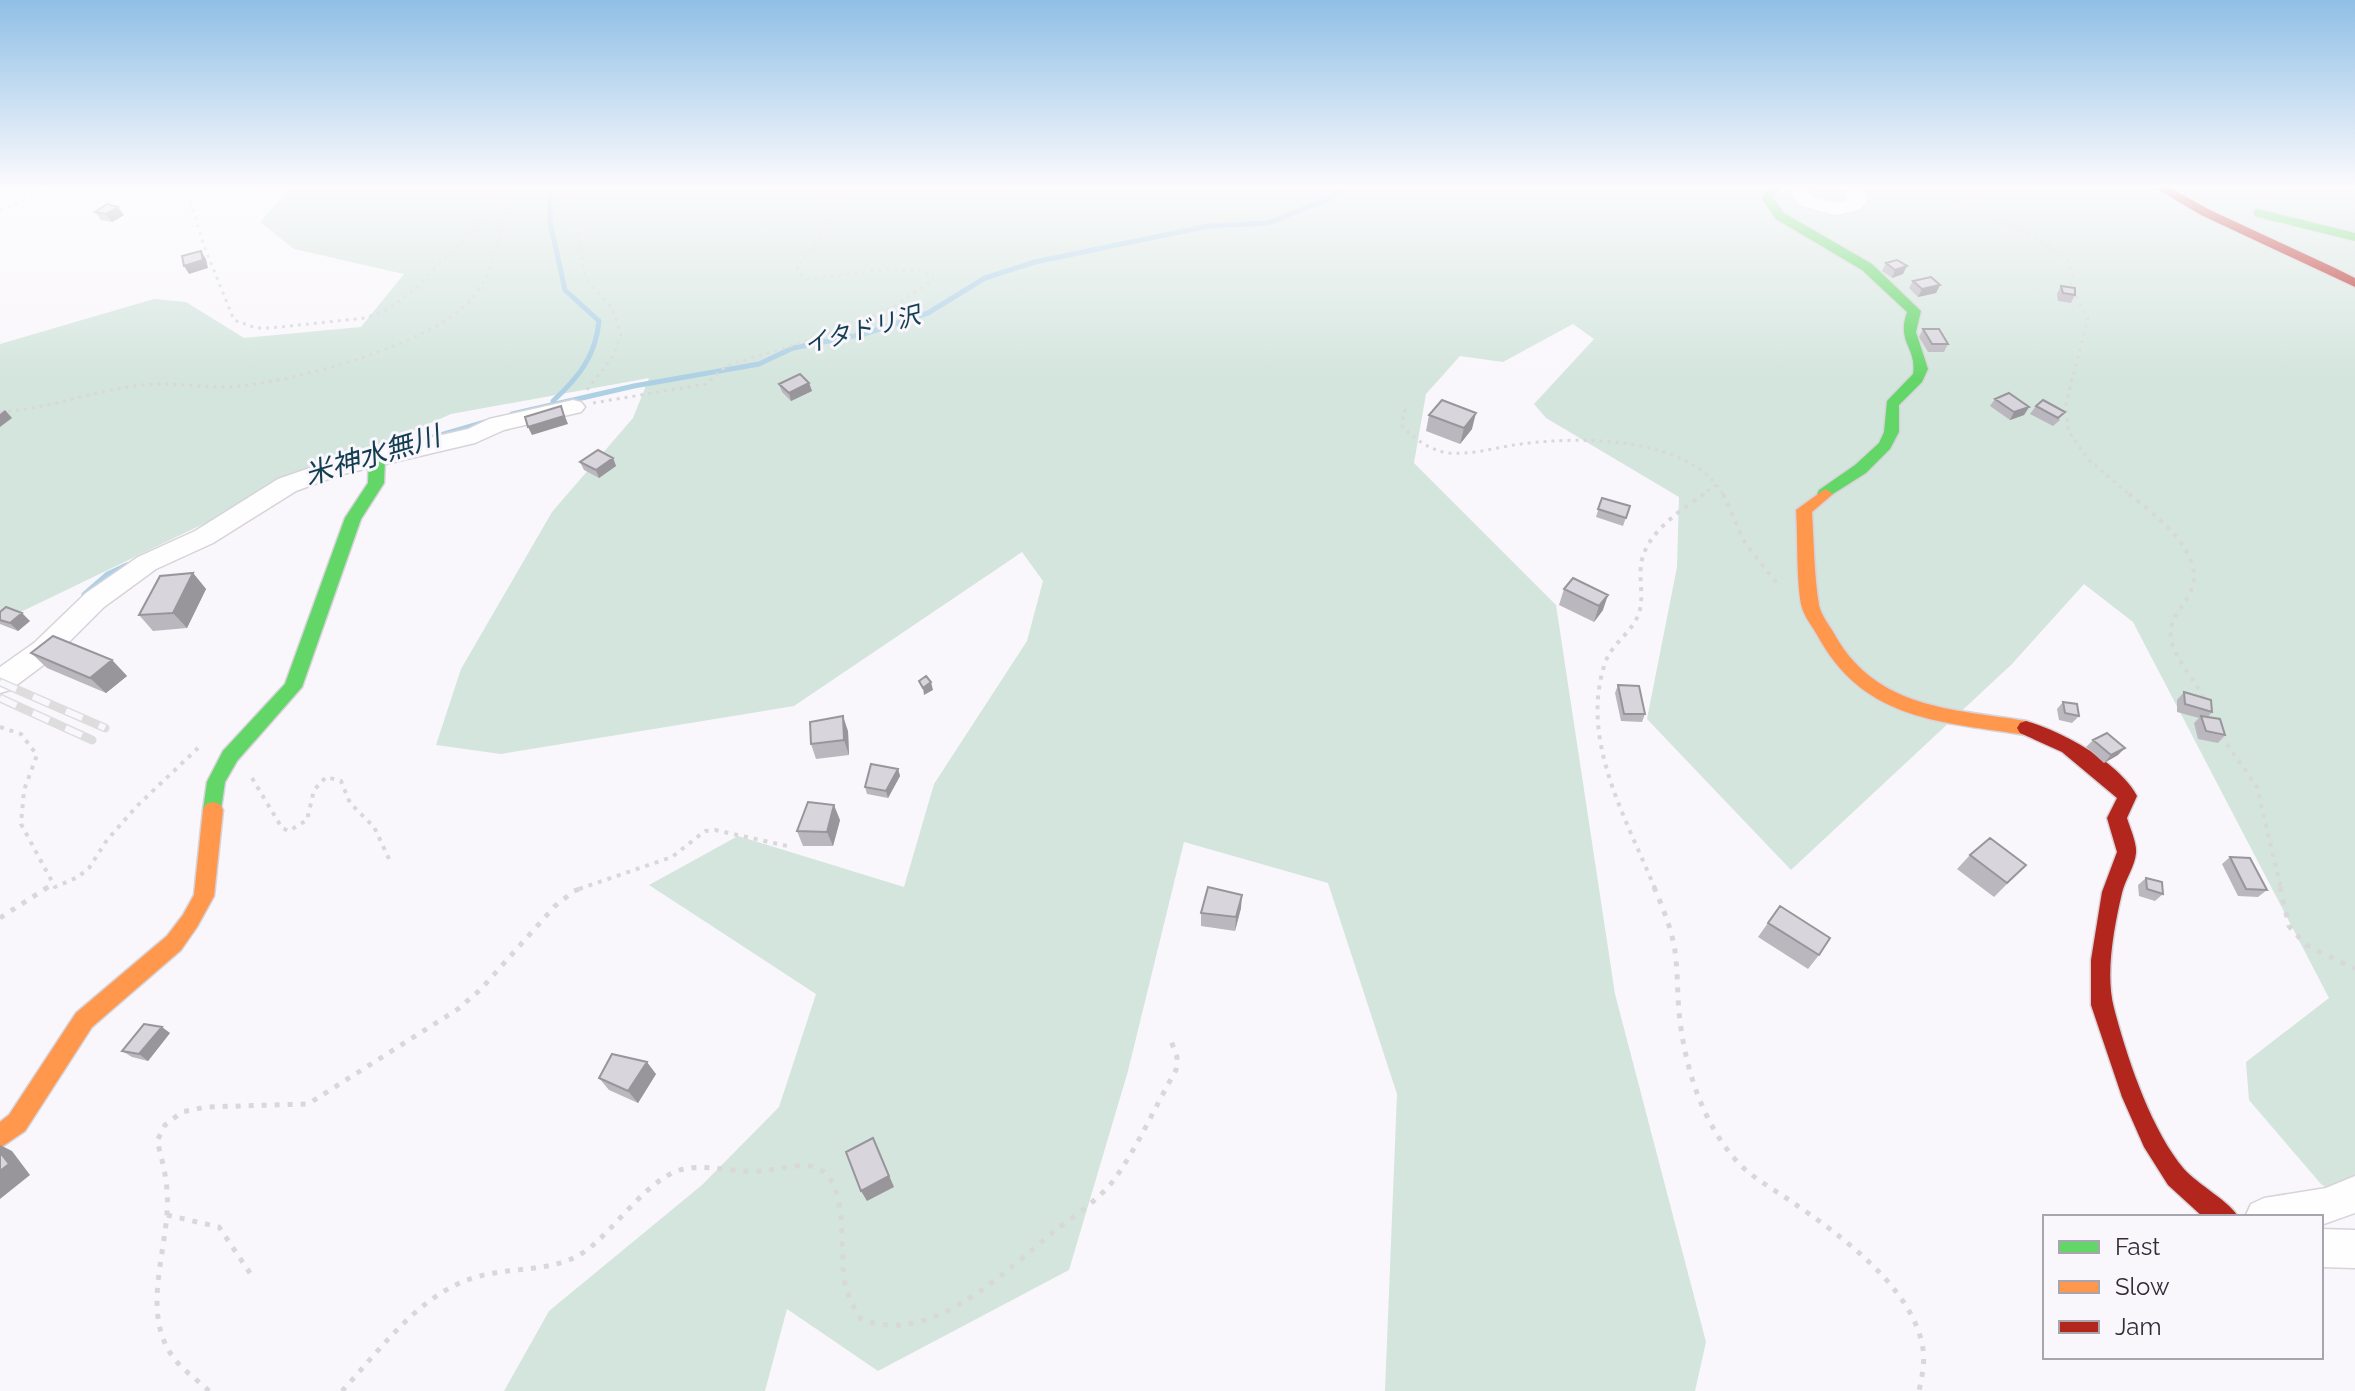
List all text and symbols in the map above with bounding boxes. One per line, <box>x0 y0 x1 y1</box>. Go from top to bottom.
water label: イタドリ沢 <box>801 299 926 359</box>
water label: 米神水無川 <box>300 418 447 492</box>
legend <box>2043 1215 2323 1359</box>
text: Fast <box>2115 1232 2160 1261</box>
text: Slow <box>2115 1272 2170 1301</box>
text: Jam <box>2115 1312 2161 1341</box>

